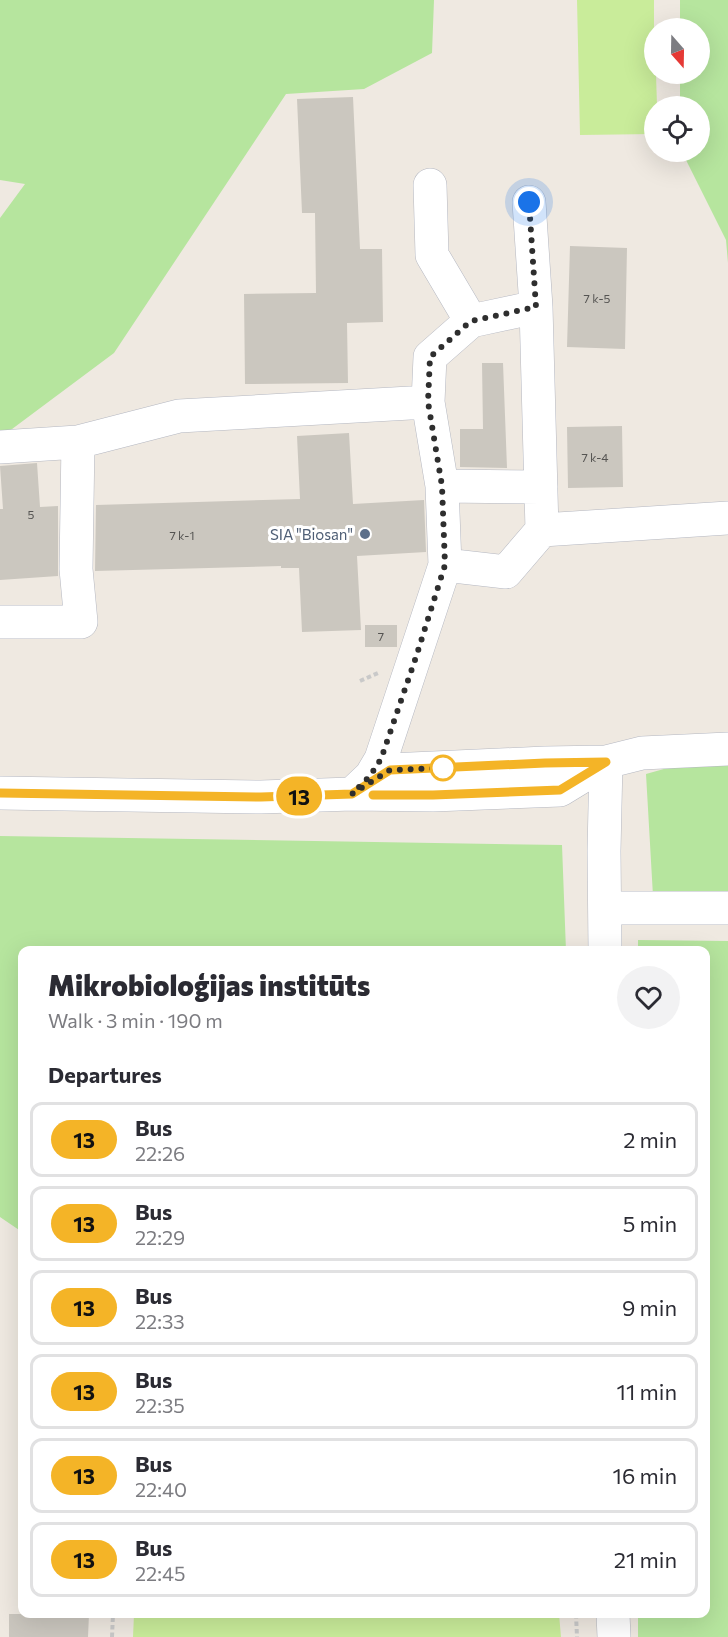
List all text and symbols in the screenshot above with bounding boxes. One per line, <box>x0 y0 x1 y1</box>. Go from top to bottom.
north arrow <box>644 18 710 84</box>
map controls <box>644 18 710 162</box>
button: locate <box>644 96 710 162</box>
your location <box>514 187 544 217</box>
house number: 7 k-5 <box>584 291 611 305</box>
house number: 7 k-4 <box>581 450 609 464</box>
house number: 5 <box>28 507 35 521</box>
place label: SIA "Biosan" <box>270 525 353 543</box>
marker: SIA "Biosan" <box>358 527 372 541</box>
house number: 7 k-1 <box>169 528 195 542</box>
house number: 7 <box>378 629 384 643</box>
unlabelled marker <box>430 755 456 781</box>
line badge: 13 <box>272 776 326 816</box>
text: 13 <box>288 784 310 809</box>
button: heart <box>617 966 680 1029</box>
text: Mikrobioloģijas institūts <box>48 968 370 1002</box>
text: Walk · 3 min · 190 m <box>48 1008 223 1032</box>
text: Departures <box>48 1061 162 1088</box>
text: Bus <box>135 1114 172 1141</box>
text: 2 min <box>623 1126 677 1153</box>
text: 13 <box>73 1127 95 1152</box>
text: 22:26 <box>135 1141 185 1165</box>
text: Bus <box>135 1198 172 1225</box>
text: 5 min <box>623 1210 677 1237</box>
text: 13 <box>73 1211 95 1236</box>
text: 22:29 <box>135 1225 185 1249</box>
text: Bus <box>135 1282 172 1309</box>
text: 9 min <box>622 1294 677 1321</box>
text: 13 <box>73 1295 95 1320</box>
text: 22:33 <box>135 1309 185 1333</box>
text: Bus <box>135 1366 172 1393</box>
text: 11 min <box>617 1378 677 1405</box>
text: 13 <box>73 1379 95 1404</box>
text: 22:35 <box>135 1393 185 1417</box>
text: Bus <box>135 1450 172 1477</box>
text: 16 min <box>613 1462 677 1489</box>
text: 13 <box>73 1463 95 1488</box>
text: 22:40 <box>135 1477 187 1501</box>
text: Bus <box>135 1534 172 1561</box>
text: 21 min <box>614 1546 677 1573</box>
text: 13 <box>73 1547 95 1572</box>
text: 22:45 <box>135 1561 185 1585</box>

